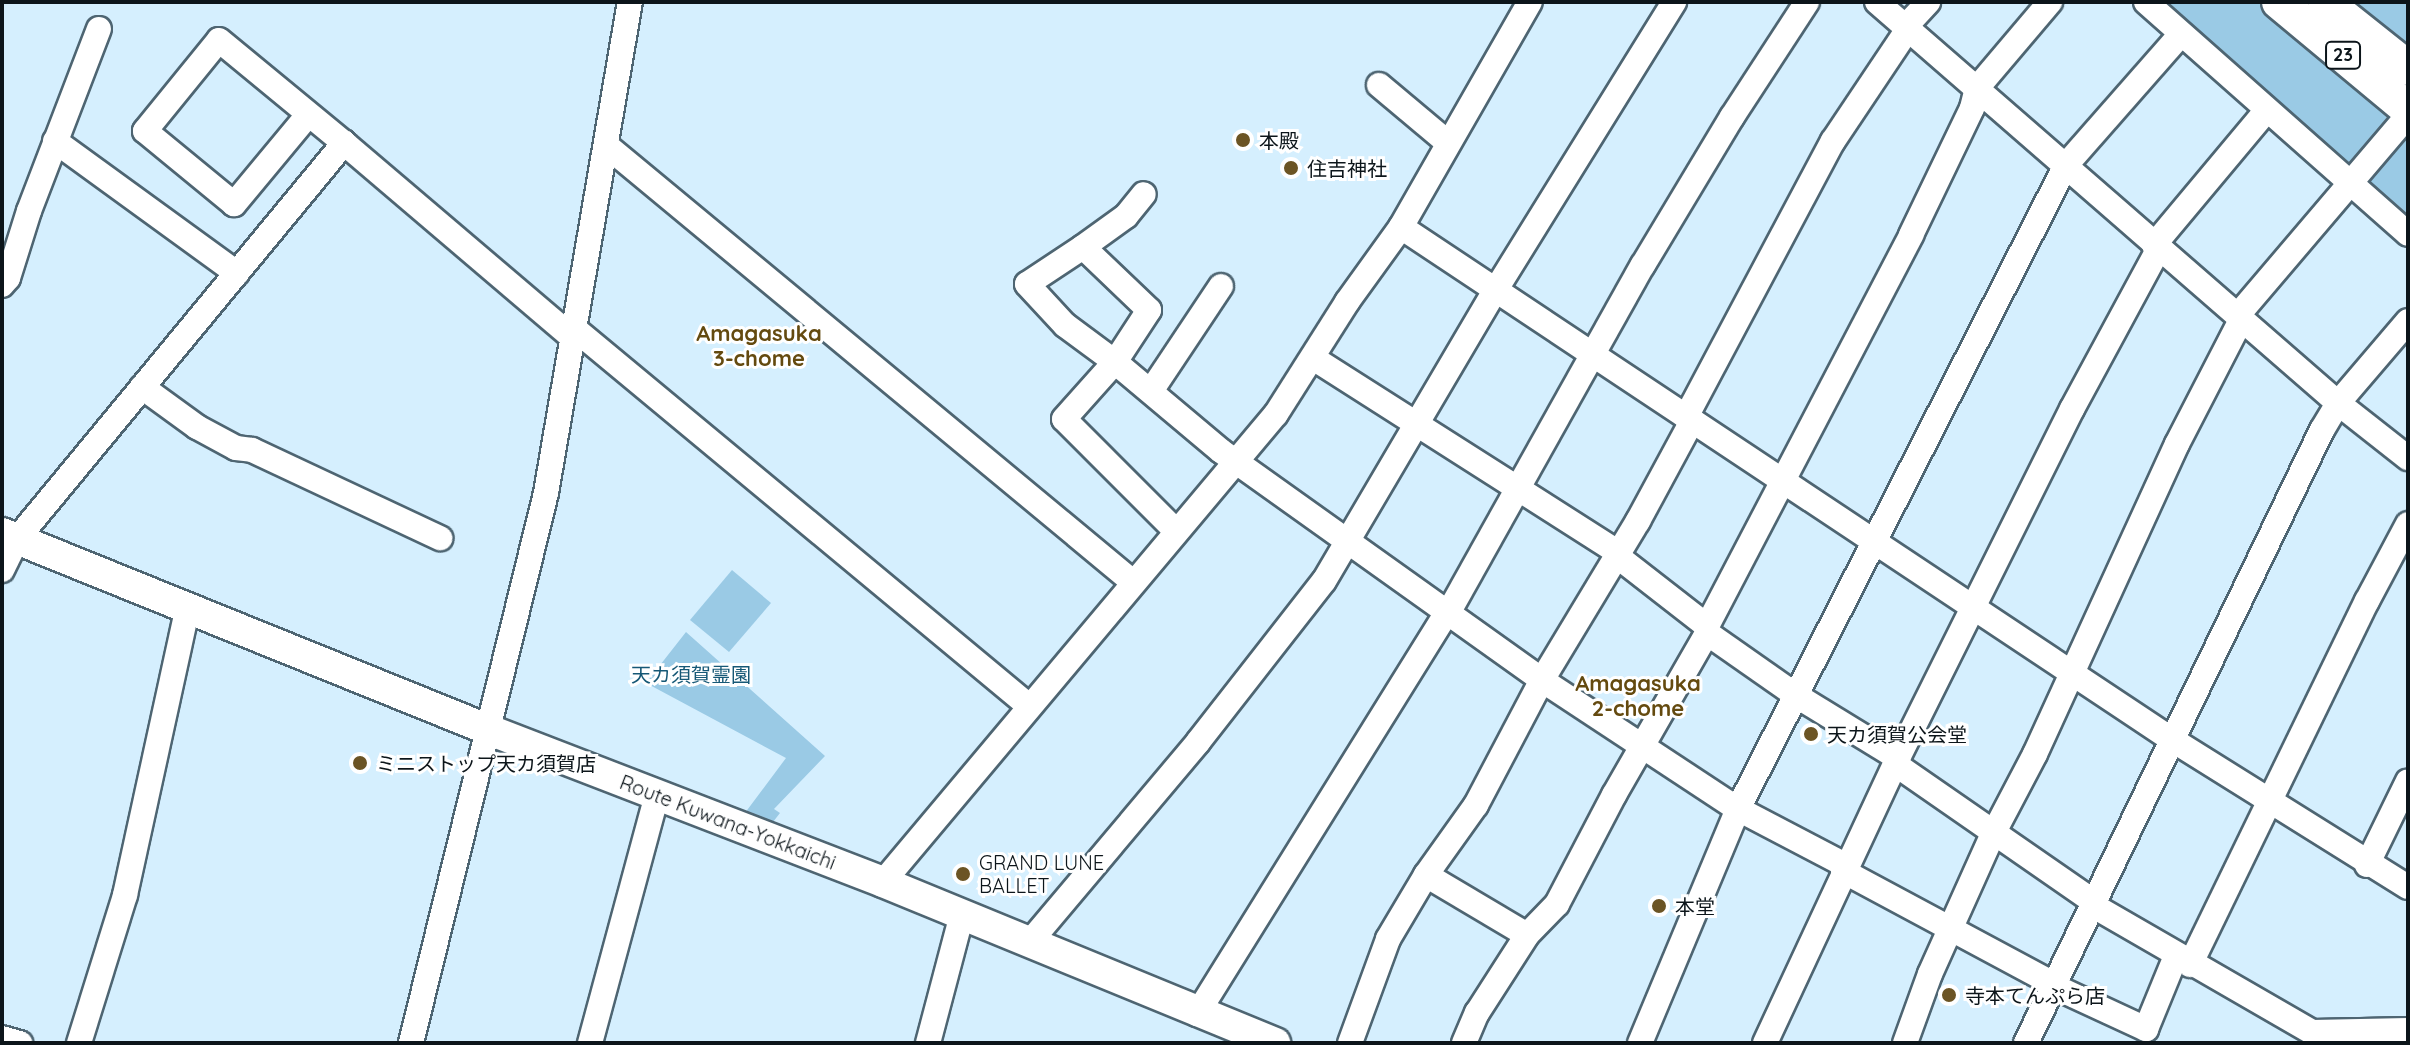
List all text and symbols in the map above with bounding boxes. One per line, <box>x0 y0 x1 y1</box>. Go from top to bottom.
road number: 23 <box>2325 41 2361 69</box>
place label: 本殿 <box>1259 128 1299 152</box>
marker: 本殿 <box>1234 131 1252 149</box>
place label: 住吉神社 <box>1307 156 1387 180</box>
marker: 住吉神社 <box>1282 159 1300 177</box>
district label: Amagasuka 3-chome <box>696 320 822 372</box>
park label: 天カ須賀霊園 <box>631 662 751 686</box>
district label: Amagasuka 2-chome <box>1575 670 1701 722</box>
place label: 天カ須賀公会堂 <box>1827 722 1967 746</box>
marker: 天カ須賀公会堂 <box>1802 725 1820 743</box>
place label: ミニストップ天カ須賀店 <box>376 751 596 775</box>
marker: ミニストップ天カ須賀店 <box>351 754 369 772</box>
street label: Route Kuwana-Yokkaichi <box>617 770 839 874</box>
place label: GRAND LUNE BALLET <box>979 850 1104 897</box>
marker: GRAND LUNE BALLET <box>954 865 972 883</box>
place label: 本堂 <box>1675 894 1715 918</box>
marker: 本堂 <box>1650 897 1668 915</box>
place label: 寺本てんぷら店 <box>1965 983 2105 1007</box>
marker: 寺本てんぷら店 <box>1940 986 1958 1004</box>

